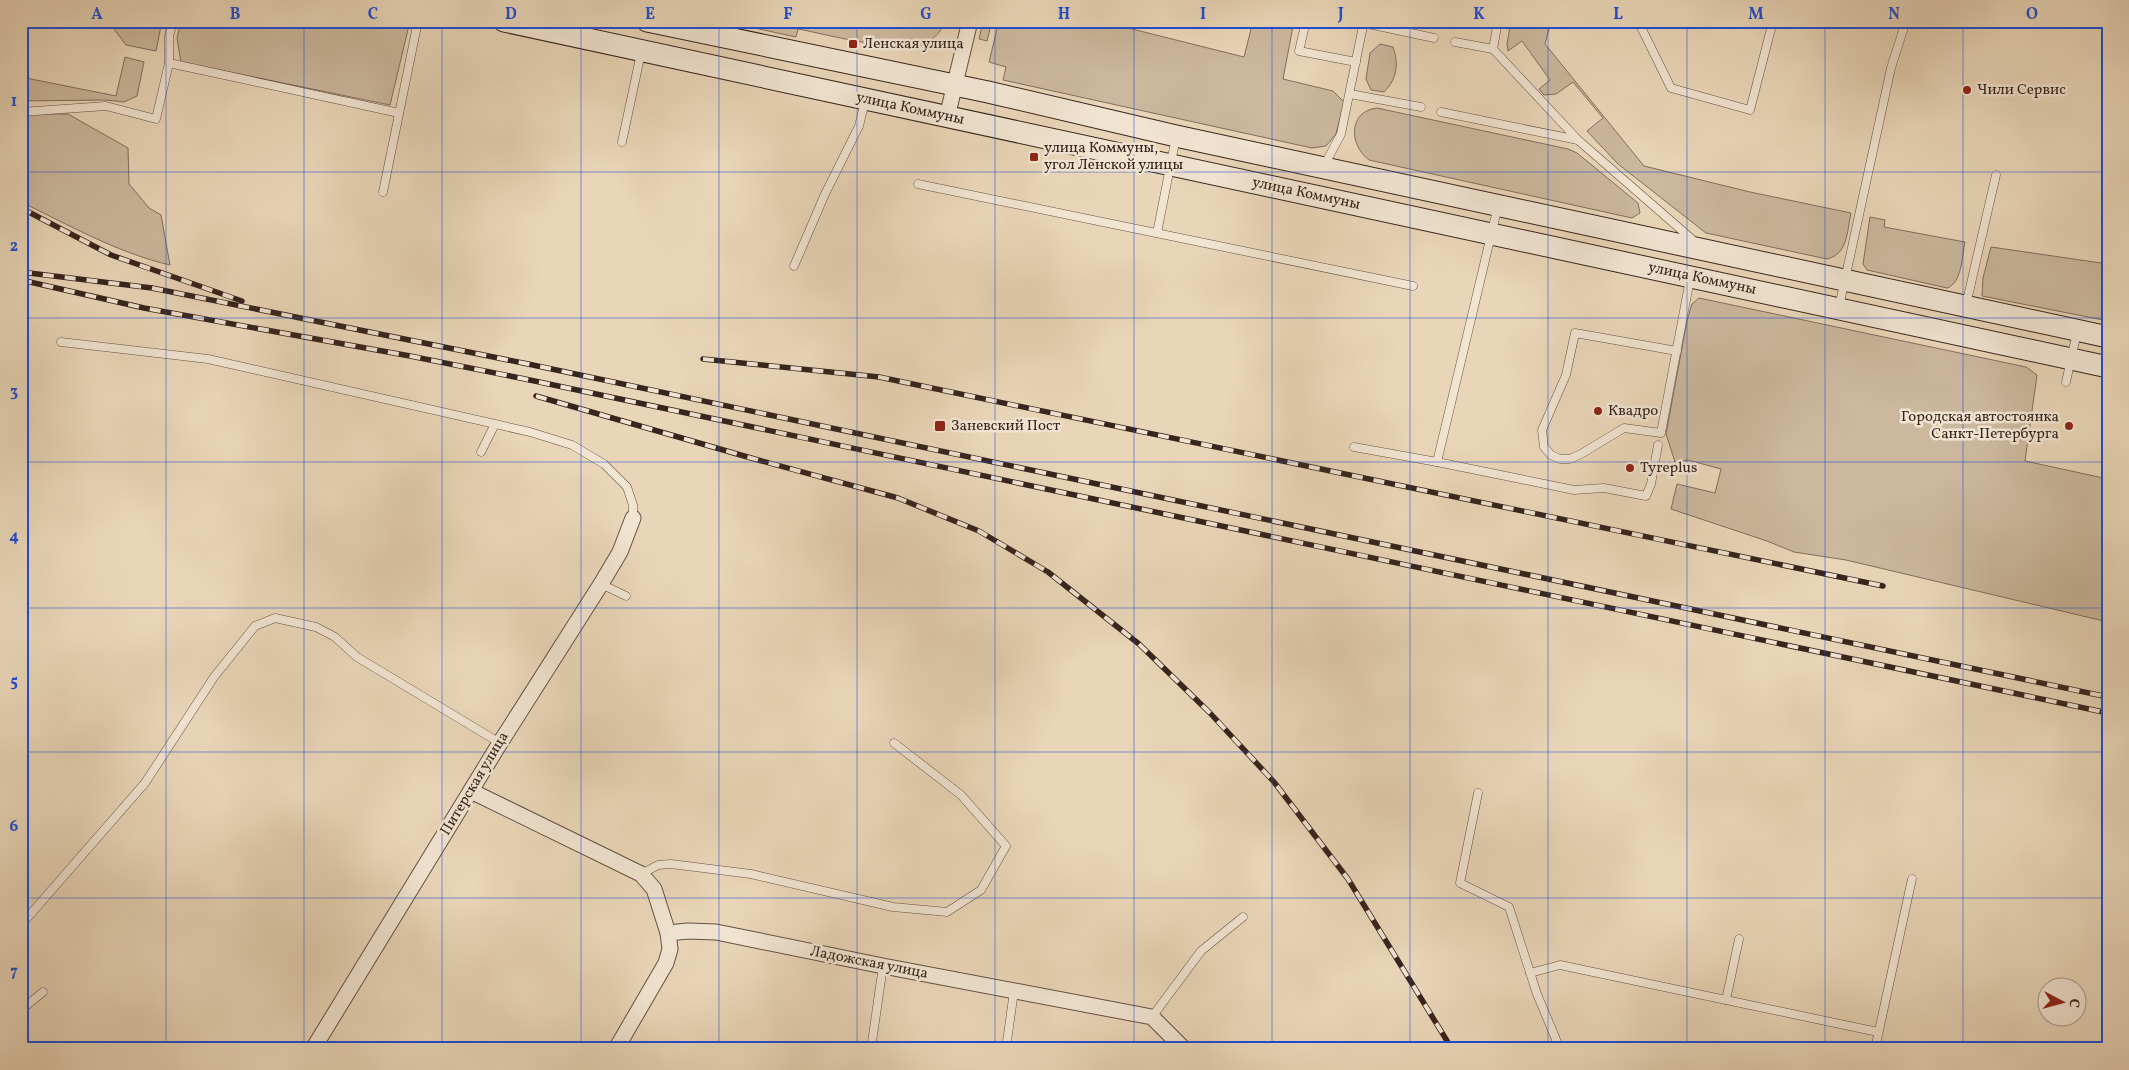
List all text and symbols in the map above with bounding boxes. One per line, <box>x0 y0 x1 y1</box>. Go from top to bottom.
text: A <box>91 4 103 26</box>
text: B <box>230 4 241 26</box>
text: C <box>368 4 378 26</box>
text: D <box>505 4 517 26</box>
text: E <box>645 4 655 26</box>
text: F <box>783 4 793 26</box>
text: G <box>920 4 932 26</box>
text: H <box>1058 4 1070 26</box>
text: I <box>1200 4 1206 26</box>
text: J <box>1337 4 1344 26</box>
text: K <box>1473 4 1485 26</box>
text: L <box>1613 4 1623 26</box>
text: M <box>1748 4 1764 26</box>
text: N <box>1888 4 1900 26</box>
text: O <box>2026 4 2038 26</box>
place label: Ленская улица <box>863 34 964 55</box>
marker: Ленская улица <box>847 38 859 50</box>
place label: Чили Сервис <box>1977 80 2066 101</box>
marker: Чили Сервис <box>1961 84 1973 96</box>
street label: улица Коммуны <box>854 87 966 131</box>
text: 1 <box>11 91 17 113</box>
place label: улица Коммуны, угол Ленской улицы <box>1044 138 1184 176</box>
marker: улица Коммуны, угол Ленской улицы <box>1028 151 1040 163</box>
street label: улица Коммуны <box>1250 172 1362 216</box>
text: 2 <box>10 236 18 258</box>
street label: улица Коммуны <box>1646 257 1758 301</box>
text: 3 <box>10 381 18 403</box>
place label: Квадро <box>1608 401 1658 422</box>
marker: Квадро <box>1592 405 1604 417</box>
place label: Городская автостоянка Санкт-Петербурга <box>1901 407 2059 445</box>
place label: Заневский Пост <box>951 416 1061 437</box>
marker: Заневский Пост <box>933 419 947 433</box>
marker: Городская автостоянка Санкт-Петербурга <box>2063 420 2075 432</box>
place label: Tyreplus <box>1640 458 1697 479</box>
marker: Tyreplus <box>1624 462 1636 474</box>
text: 4 <box>9 526 19 548</box>
text: 5 <box>10 671 18 693</box>
street label: Питерская улица <box>436 728 514 840</box>
text: 6 <box>10 816 19 838</box>
street label: Ладожская улица <box>808 941 930 985</box>
text: 7 <box>10 961 18 983</box>
north arrow <box>2036 978 2086 1028</box>
text: С <box>2064 998 2083 1009</box>

